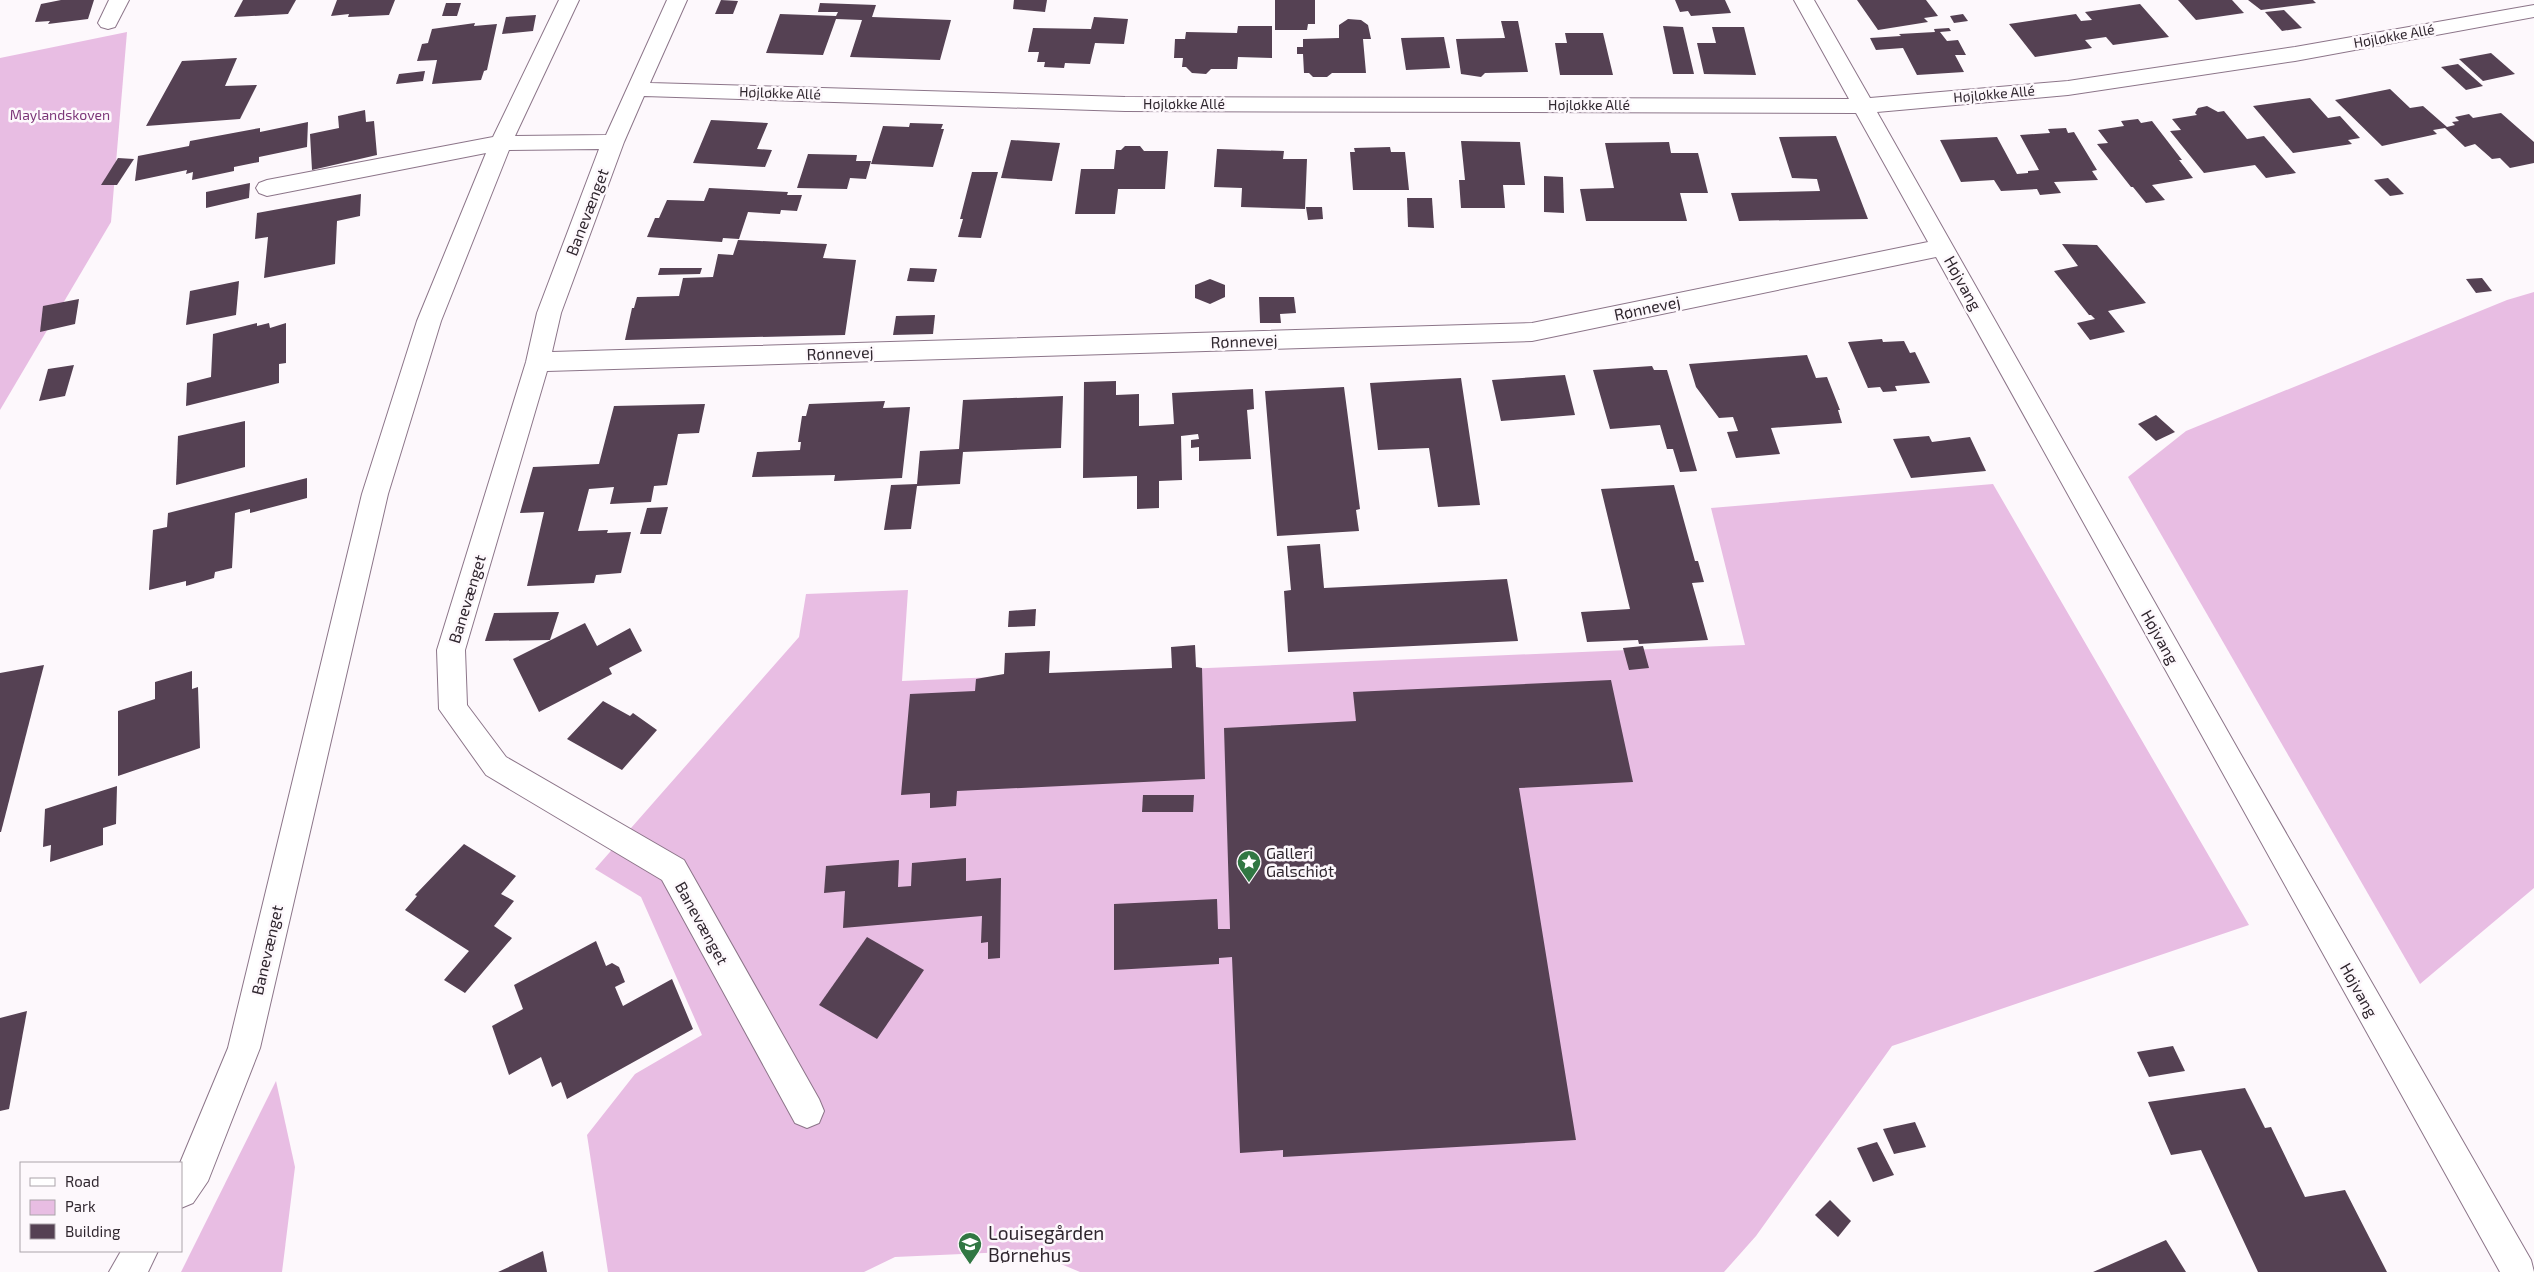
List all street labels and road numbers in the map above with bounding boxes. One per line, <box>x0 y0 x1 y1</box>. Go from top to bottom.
street label: Højløkke Allé <box>2352 20 2436 51</box>
street label: Højløkke Allé <box>1952 81 2035 106</box>
street label: Højløkke Allé <box>739 83 821 102</box>
street label: Højløkke Allé <box>1143 95 1225 112</box>
street label: Højløkke Allé <box>1548 96 1630 113</box>
street label: Banevænget <box>561 166 612 258</box>
street label: Højvang <box>1940 252 1986 314</box>
street label: Rønnevej <box>1612 291 1682 325</box>
street label: Rønnevej <box>1210 330 1278 352</box>
street label: Rønnevej <box>806 342 874 364</box>
street label: Banevænget <box>444 552 489 645</box>
street label: Højvang <box>2137 606 2183 668</box>
street label: Banevænget <box>672 878 733 967</box>
street label: Banevænget <box>247 903 286 997</box>
street label: Højvang <box>2336 959 2382 1021</box>

